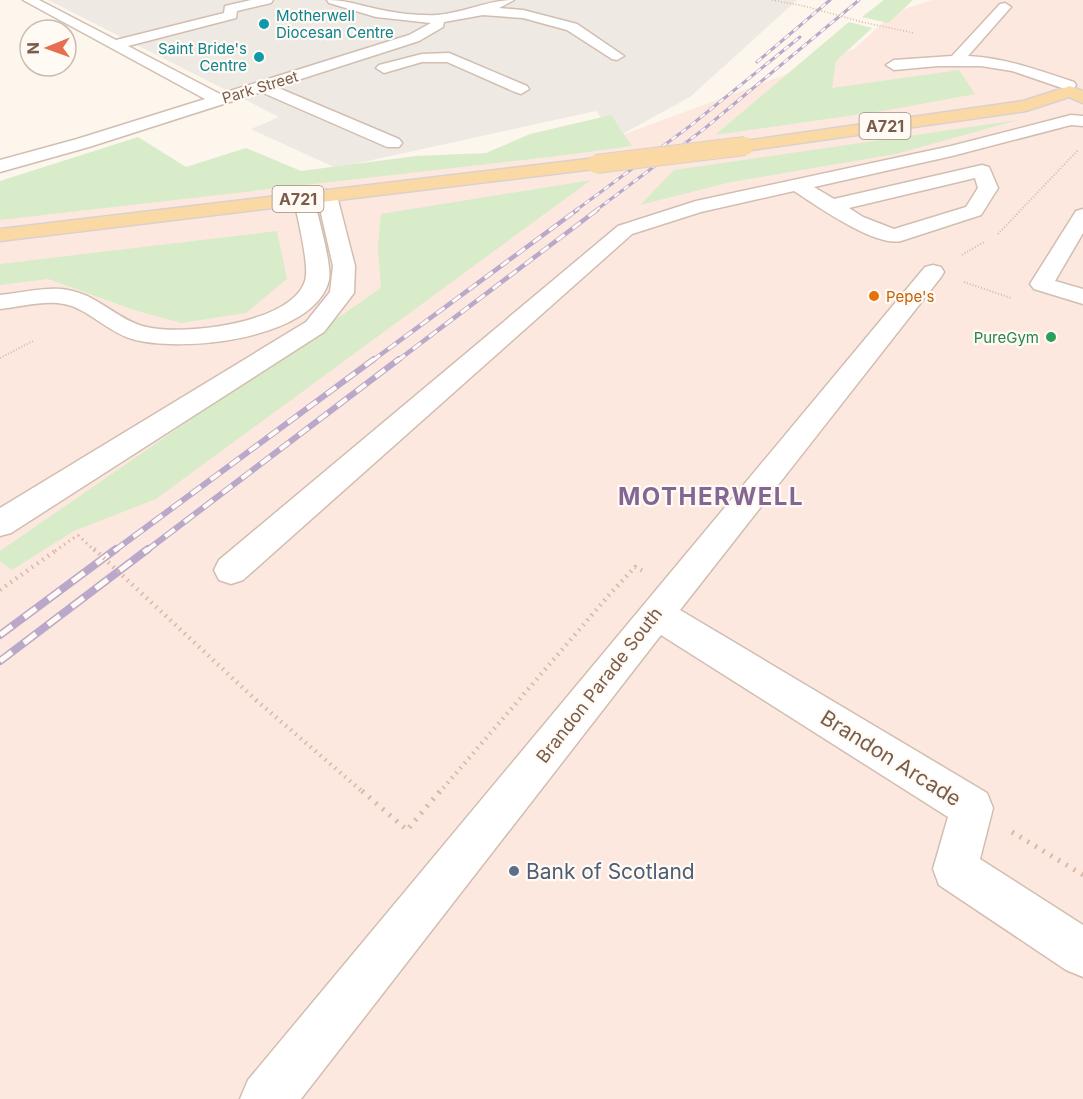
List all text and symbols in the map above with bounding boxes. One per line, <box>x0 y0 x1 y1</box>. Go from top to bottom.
place label: Motherwell Diocesan Centre <box>276 6 394 42</box>
marker: Motherwell Diocesan Centre <box>257 17 271 31</box>
north arrow <box>18 18 78 78</box>
place label: Saint Bride's Centre <box>158 39 247 75</box>
text: N <box>23 42 43 55</box>
marker: Saint Bride's Centre <box>252 50 266 64</box>
street label: Park Street <box>220 66 300 108</box>
road number: A721 <box>860 113 910 139</box>
road number: A721 <box>272 186 324 212</box>
place label: Pepe's <box>886 287 934 306</box>
marker: Pepe's <box>867 289 881 303</box>
place label: PureGym <box>974 328 1039 347</box>
marker: PureGym <box>1044 330 1058 344</box>
district label: MOTHERWELL <box>618 482 804 511</box>
street label: Brandon Parade South <box>532 603 666 767</box>
street label: Brandon Arcade <box>816 705 966 811</box>
place label: Bank of Scotland <box>526 859 695 884</box>
marker: Bank of Scotland <box>507 864 521 878</box>

